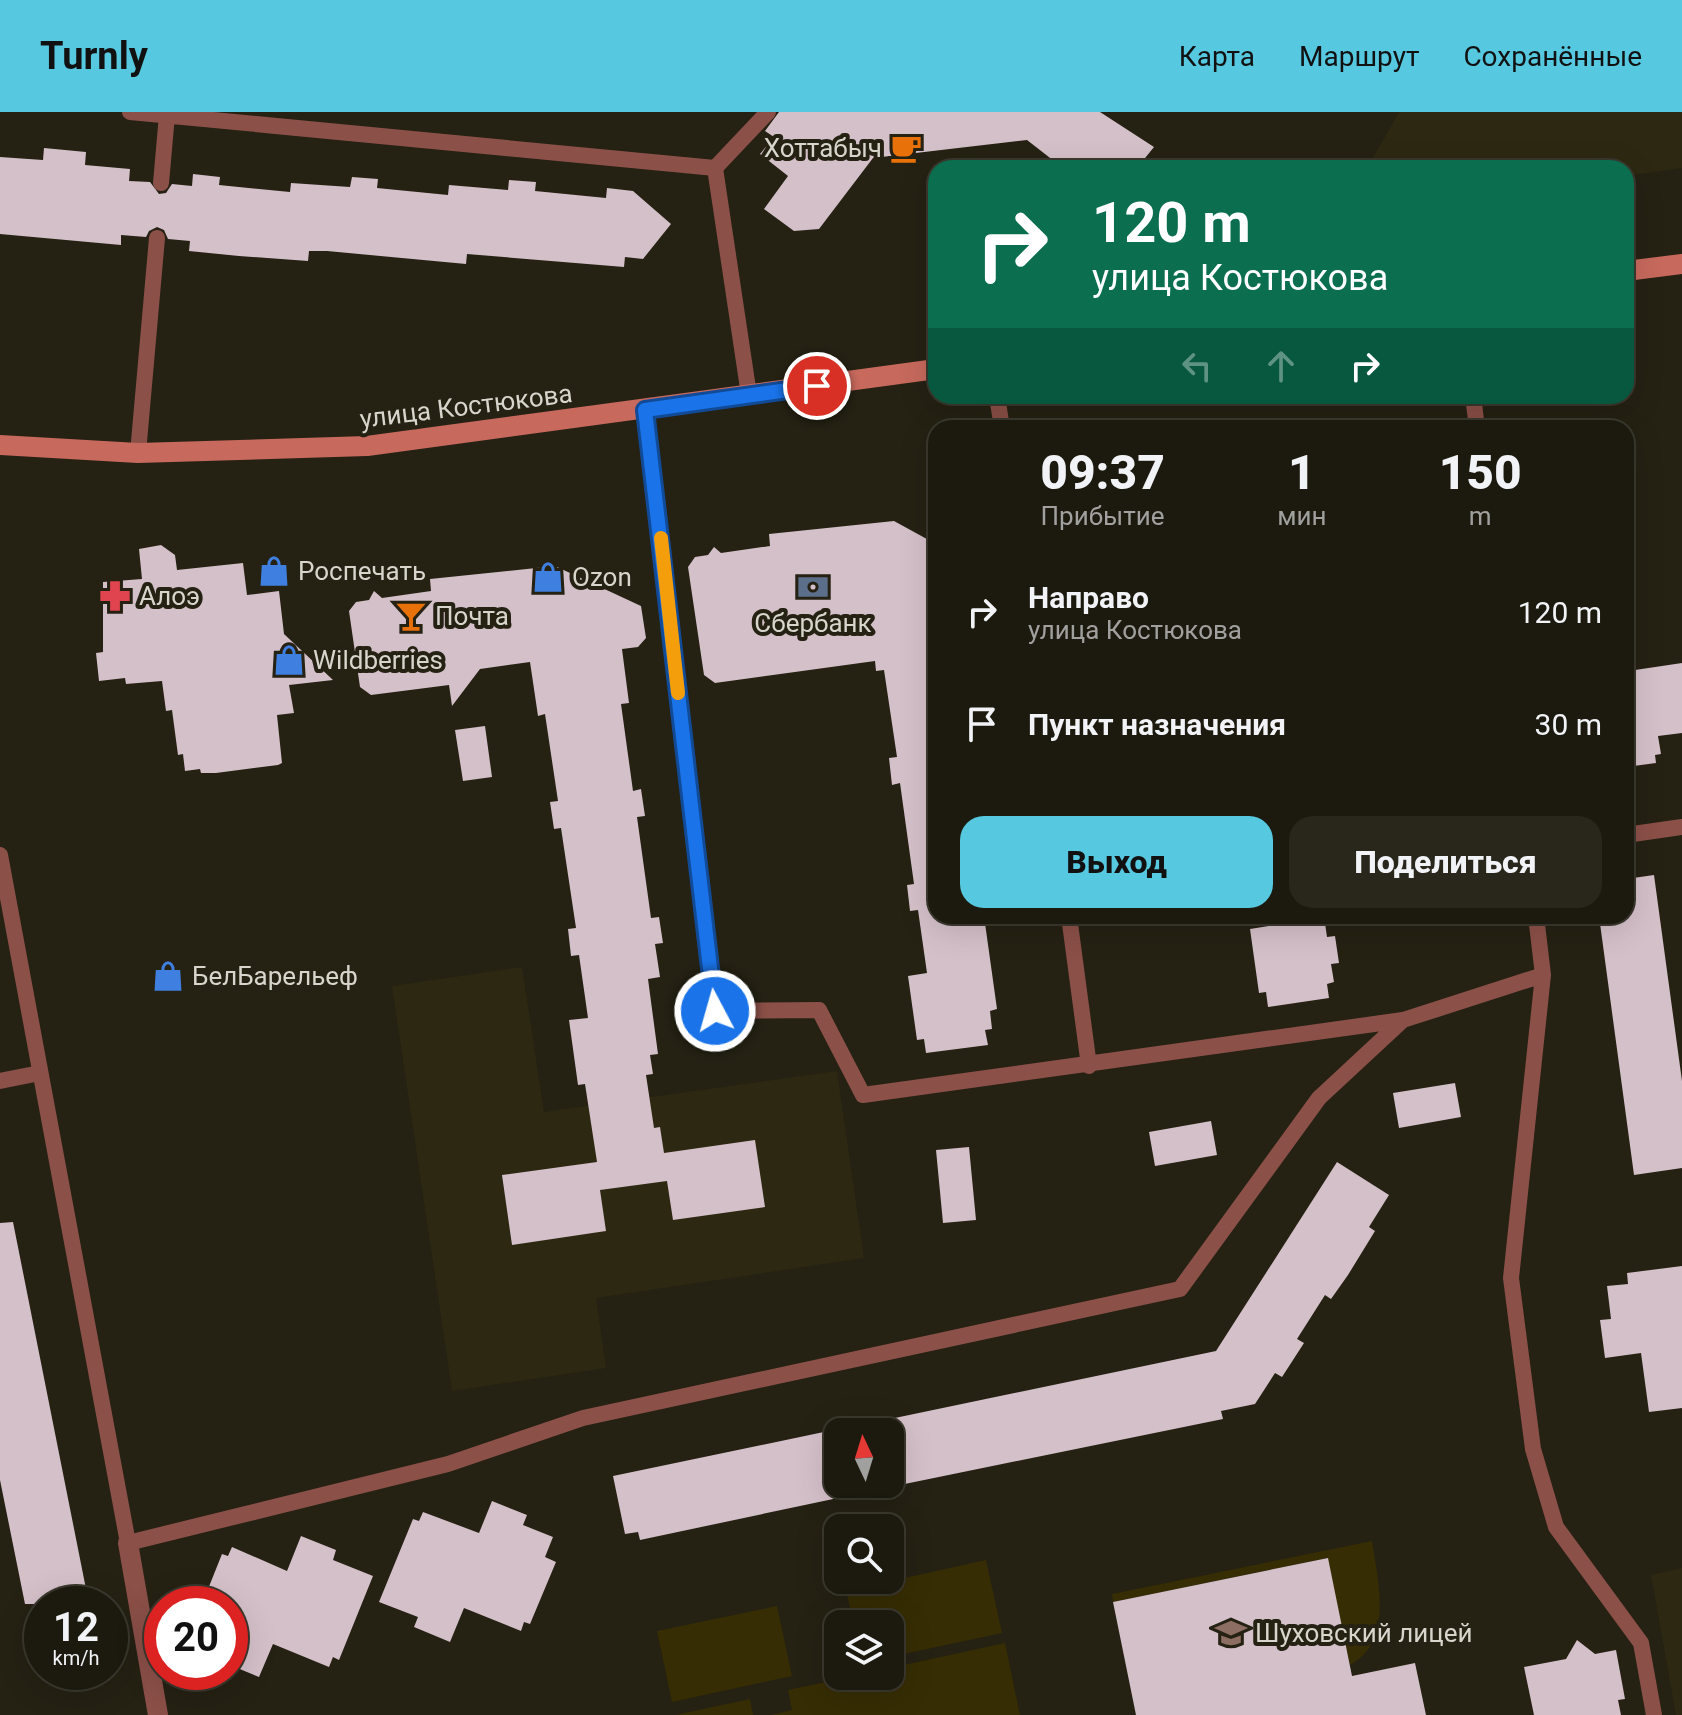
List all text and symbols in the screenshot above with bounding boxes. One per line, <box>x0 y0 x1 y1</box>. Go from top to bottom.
text: Turnly <box>40 34 148 78</box>
text: Карта <box>1179 40 1255 73</box>
text: Маршрут <box>1299 40 1419 73</box>
text: Сохранённые <box>1463 40 1642 73</box>
cafe icon: Хоттабыч <box>889 131 923 165</box>
place label: Хоттабыч <box>764 133 882 163</box>
text: 120 m <box>1092 190 1251 256</box>
icon: right <box>960 192 1064 296</box>
text: улица Костюкова <box>1092 257 1388 299</box>
icon: left <box>1175 344 1219 388</box>
icon: ahead <box>1259 344 1303 388</box>
icon: right <box>1343 344 1387 388</box>
pin <box>783 352 851 420</box>
icon: arrive <box>795 364 839 408</box>
street label: улица Костюкова <box>358 378 574 434</box>
text: 09:37 <box>1040 444 1165 501</box>
text: 1 <box>1288 444 1316 501</box>
text: 150 <box>1439 444 1522 501</box>
text: Прибытие <box>1041 501 1165 531</box>
text: мин <box>1277 501 1326 531</box>
text: m <box>1469 501 1492 531</box>
shop icon: Роспечать <box>257 554 291 588</box>
place label: Роспечать <box>298 556 426 586</box>
shop icon: Ozon <box>531 560 565 594</box>
place label: Ozon <box>572 562 632 592</box>
bank icon: Сбербанк <box>796 570 830 604</box>
pharmacy icon: Алоэ <box>98 579 132 613</box>
text: Направо <box>1028 580 1149 615</box>
place label: Алоэ <box>139 581 200 611</box>
icon: right <box>960 590 1004 634</box>
text: 120 m <box>1518 595 1602 630</box>
bar icon: Почта <box>394 599 428 633</box>
place label: Почта <box>435 601 509 631</box>
place label: Сбербанк <box>754 608 872 638</box>
text: улица Костюкова <box>1028 615 1242 645</box>
shop icon: Wildberries <box>272 643 306 677</box>
place label: Wildberries <box>313 645 443 675</box>
icon: arrive <box>960 702 1004 746</box>
text: Пункт назначения <box>1028 707 1286 742</box>
text: 30 m <box>1535 707 1602 742</box>
button: Выход <box>960 816 1273 908</box>
button: Поделиться <box>1289 816 1602 908</box>
shop icon: БелБарельеф <box>151 959 185 993</box>
place label: БелБарельеф <box>192 961 358 991</box>
position arrow <box>673 969 757 1053</box>
north arrow <box>824 1418 904 1498</box>
map controls <box>824 1418 904 1690</box>
button: search <box>824 1514 904 1594</box>
speed limit sign: 20 <box>144 1586 248 1690</box>
text: 12 <box>53 1604 99 1651</box>
button: layers <box>824 1610 904 1690</box>
school or university icon: Шуховский лицей <box>1214 1616 1248 1650</box>
place label: Шуховский лицей <box>1255 1618 1472 1648</box>
text: km/h <box>53 1646 99 1670</box>

